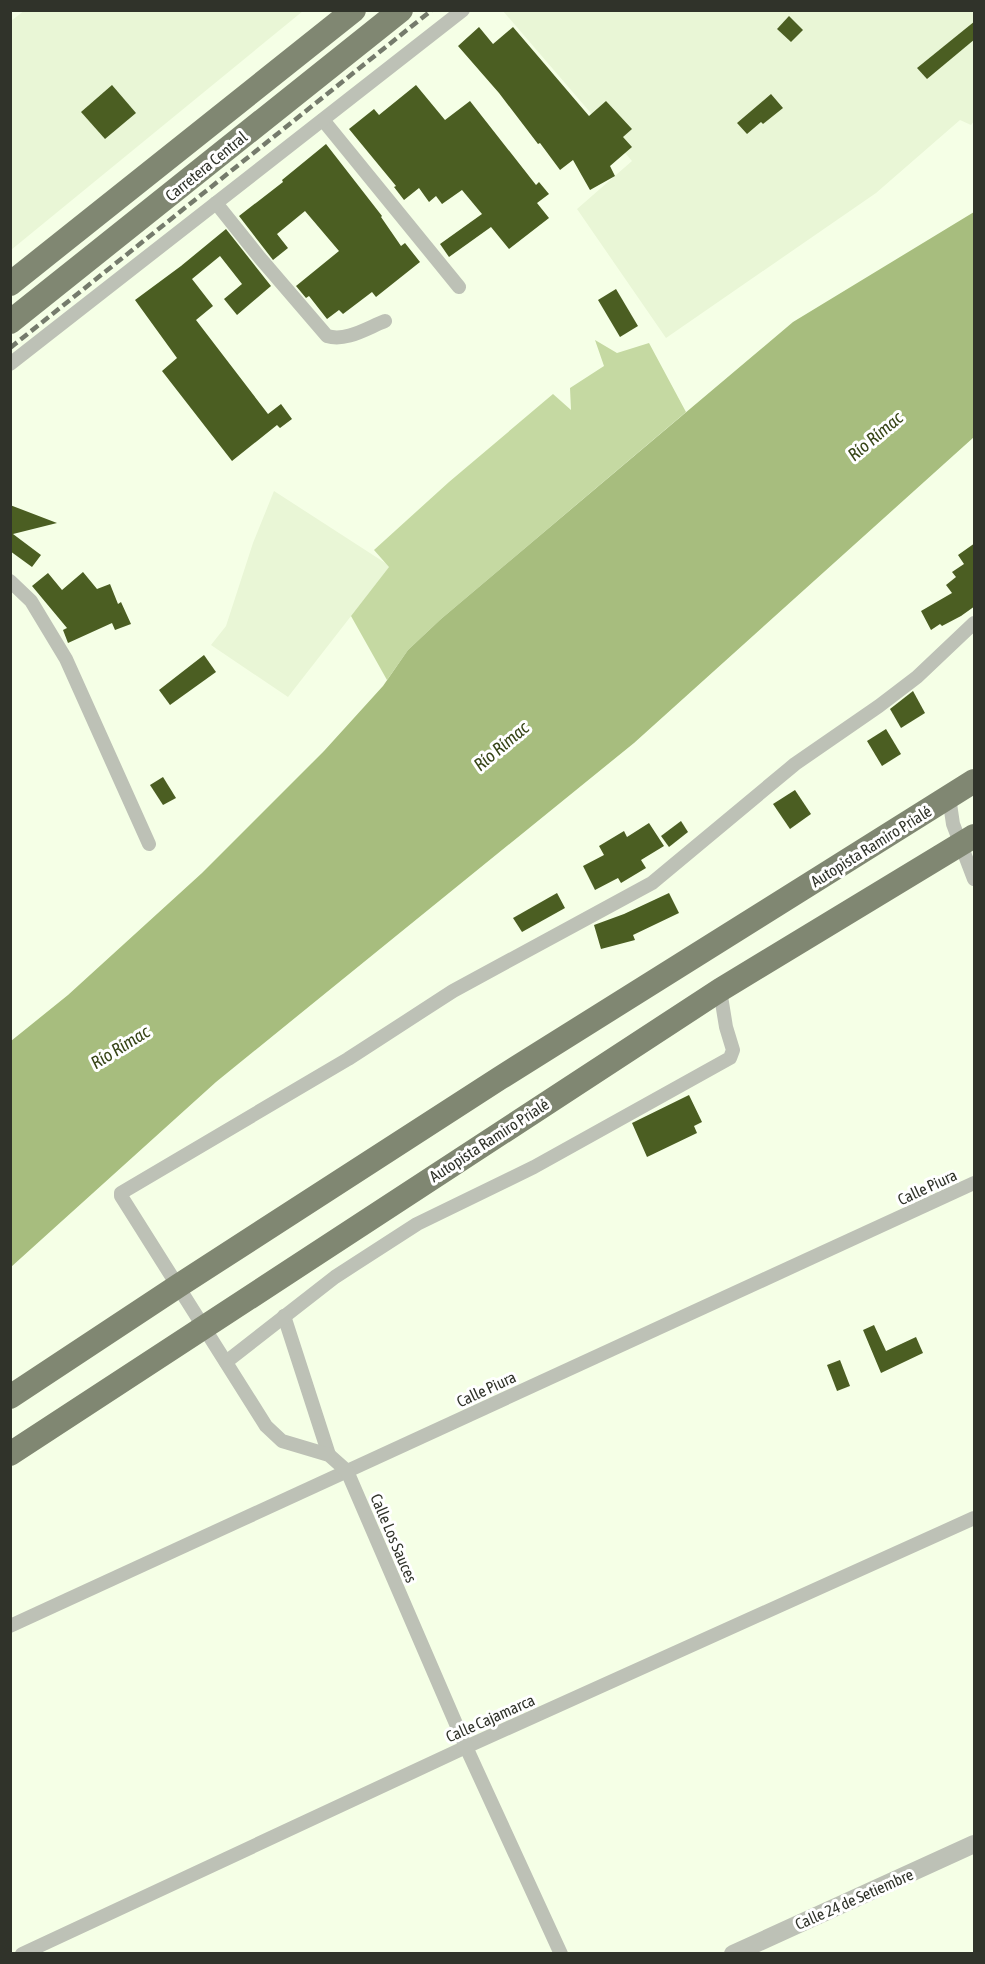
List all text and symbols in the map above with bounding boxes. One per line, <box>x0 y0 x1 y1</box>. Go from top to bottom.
street label: Carretera Central <box>161 127 251 204</box>
water label: Río Rímac <box>843 407 907 465</box>
water label: Río Rímac <box>469 717 533 775</box>
street label: Autopista Ramiro Prialé <box>807 802 935 891</box>
water label: Río Rímac <box>87 1021 153 1073</box>
street label: Autopista Ramiro Prialé <box>426 1095 553 1186</box>
street label: Calle Piura <box>895 1165 959 1209</box>
street label: Calle Piura <box>454 1367 518 1411</box>
street label: Calle Los Sauces <box>367 1491 421 1585</box>
street label: Calle Cajamarca <box>443 1690 538 1746</box>
street label: Calle 24 de Setiembre <box>792 1865 916 1933</box>

